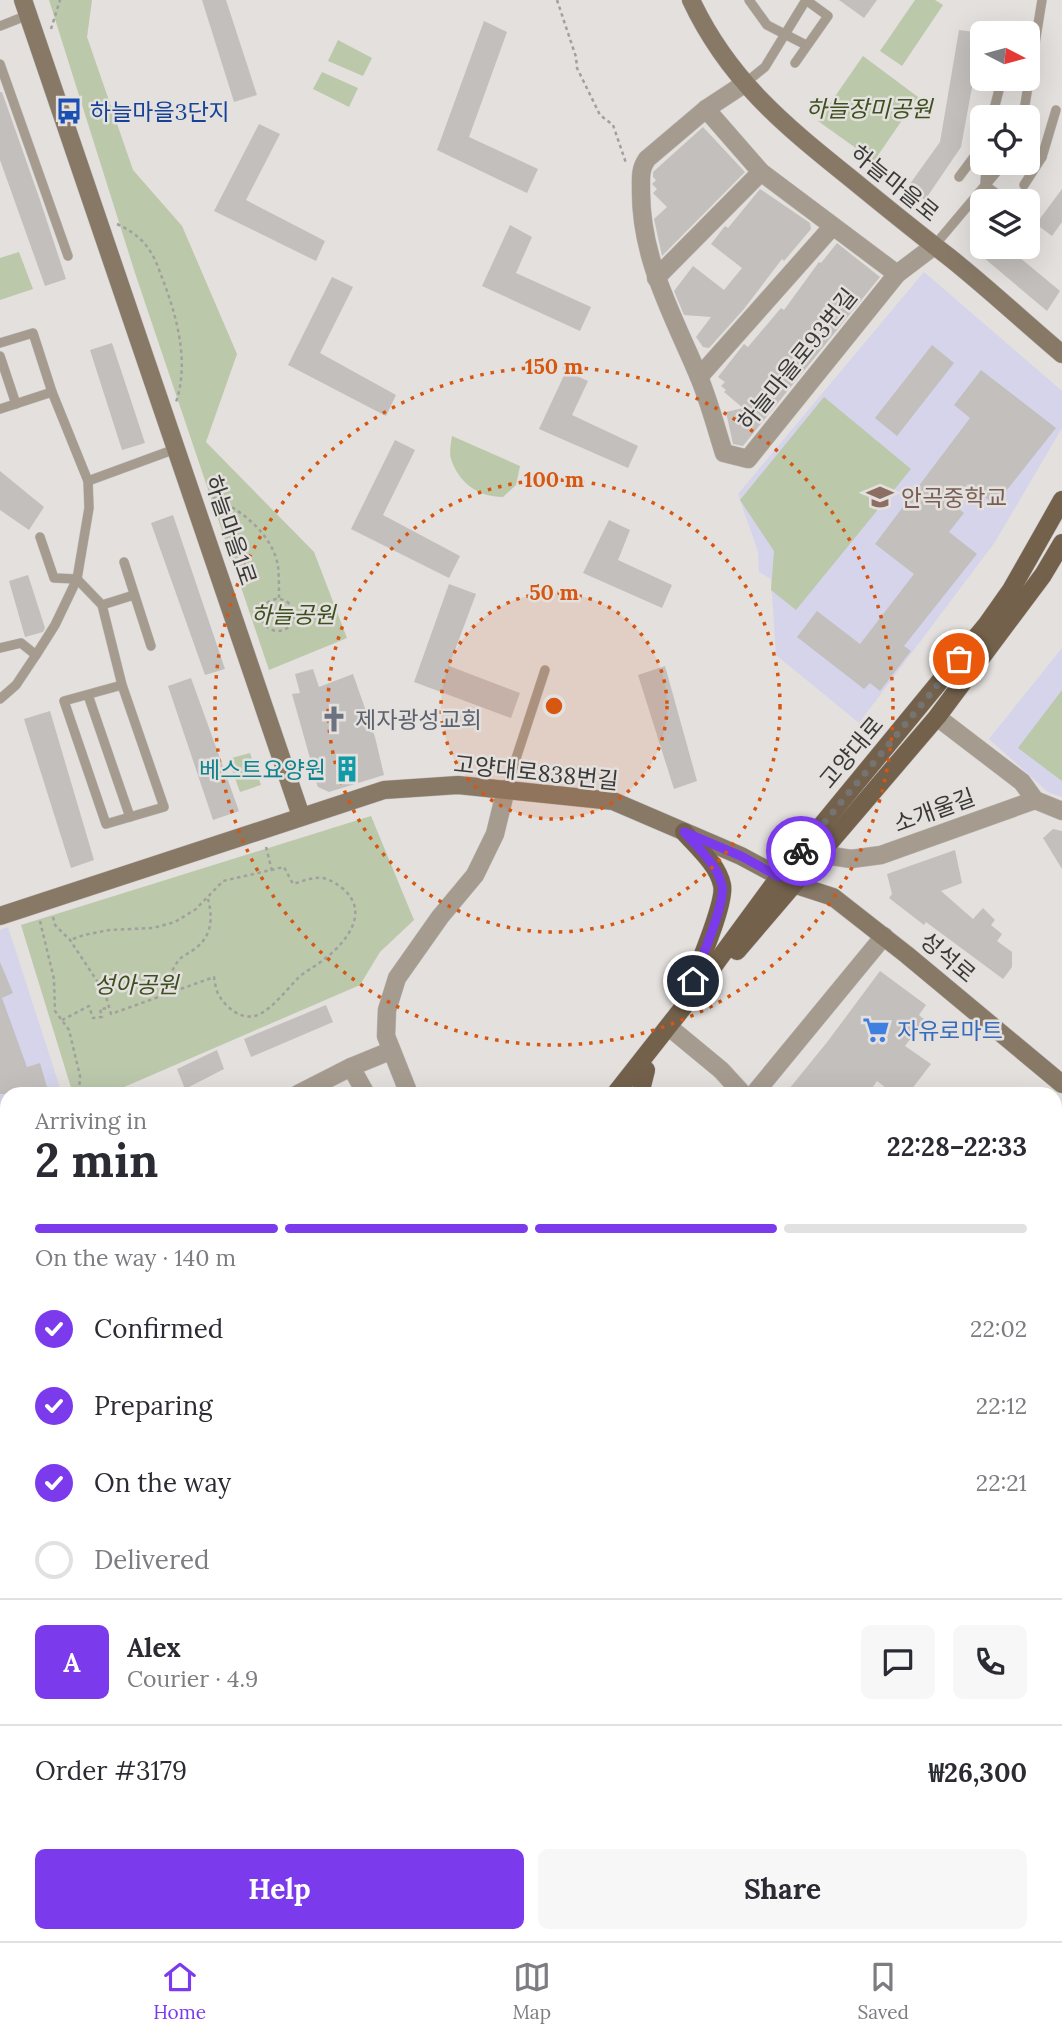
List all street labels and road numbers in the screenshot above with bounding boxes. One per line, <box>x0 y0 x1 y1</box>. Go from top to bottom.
street label: 하늘마을로 <box>845 138 945 228</box>
street label: 하늘마을로93번길 <box>731 282 863 436</box>
street label: 하늘마을1로 <box>199 471 263 589</box>
street label: 고양대로 <box>813 710 889 794</box>
street label: 고양대로838번길 <box>452 749 620 795</box>
street label: 소개울길 <box>889 782 979 838</box>
street label: 성석로 <box>914 925 982 989</box>

